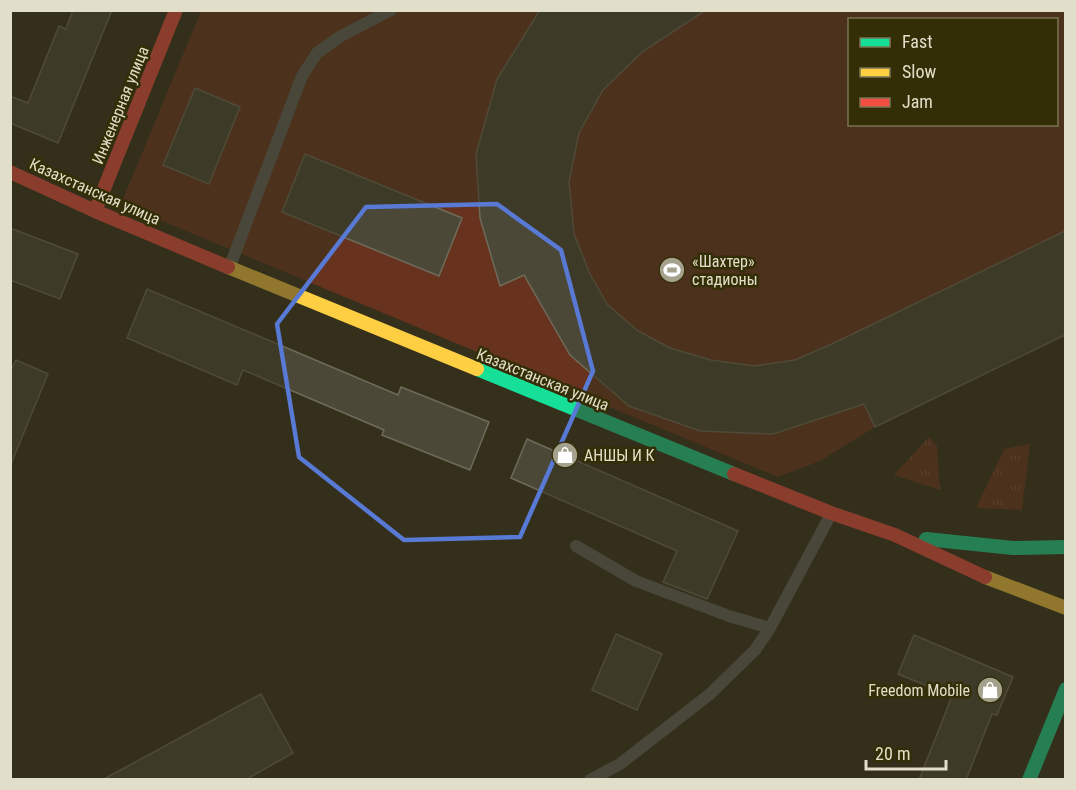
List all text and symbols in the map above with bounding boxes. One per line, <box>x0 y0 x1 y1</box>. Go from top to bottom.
legend <box>848 18 1058 126</box>
text: Fast <box>902 31 933 52</box>
street label: Инженерная улица <box>88 43 153 167</box>
text: Slow <box>902 61 937 82</box>
text: Jam <box>902 91 933 112</box>
street label: Казахстанская улица <box>27 154 163 229</box>
place label: «Шахтер» стадионы <box>692 252 758 289</box>
sports icon: «Шахтер» стадионы <box>657 255 687 285</box>
street label: Казахстанская улица <box>474 344 612 415</box>
shop icon: АНШЫ И К <box>550 440 580 470</box>
place label: АНШЫ И К <box>584 446 655 465</box>
shop icon: Freedom Mobile <box>975 675 1005 705</box>
place label: Freedom Mobile <box>868 681 970 700</box>
scale bar <box>866 733 946 771</box>
text: 20 m <box>875 743 910 764</box>

